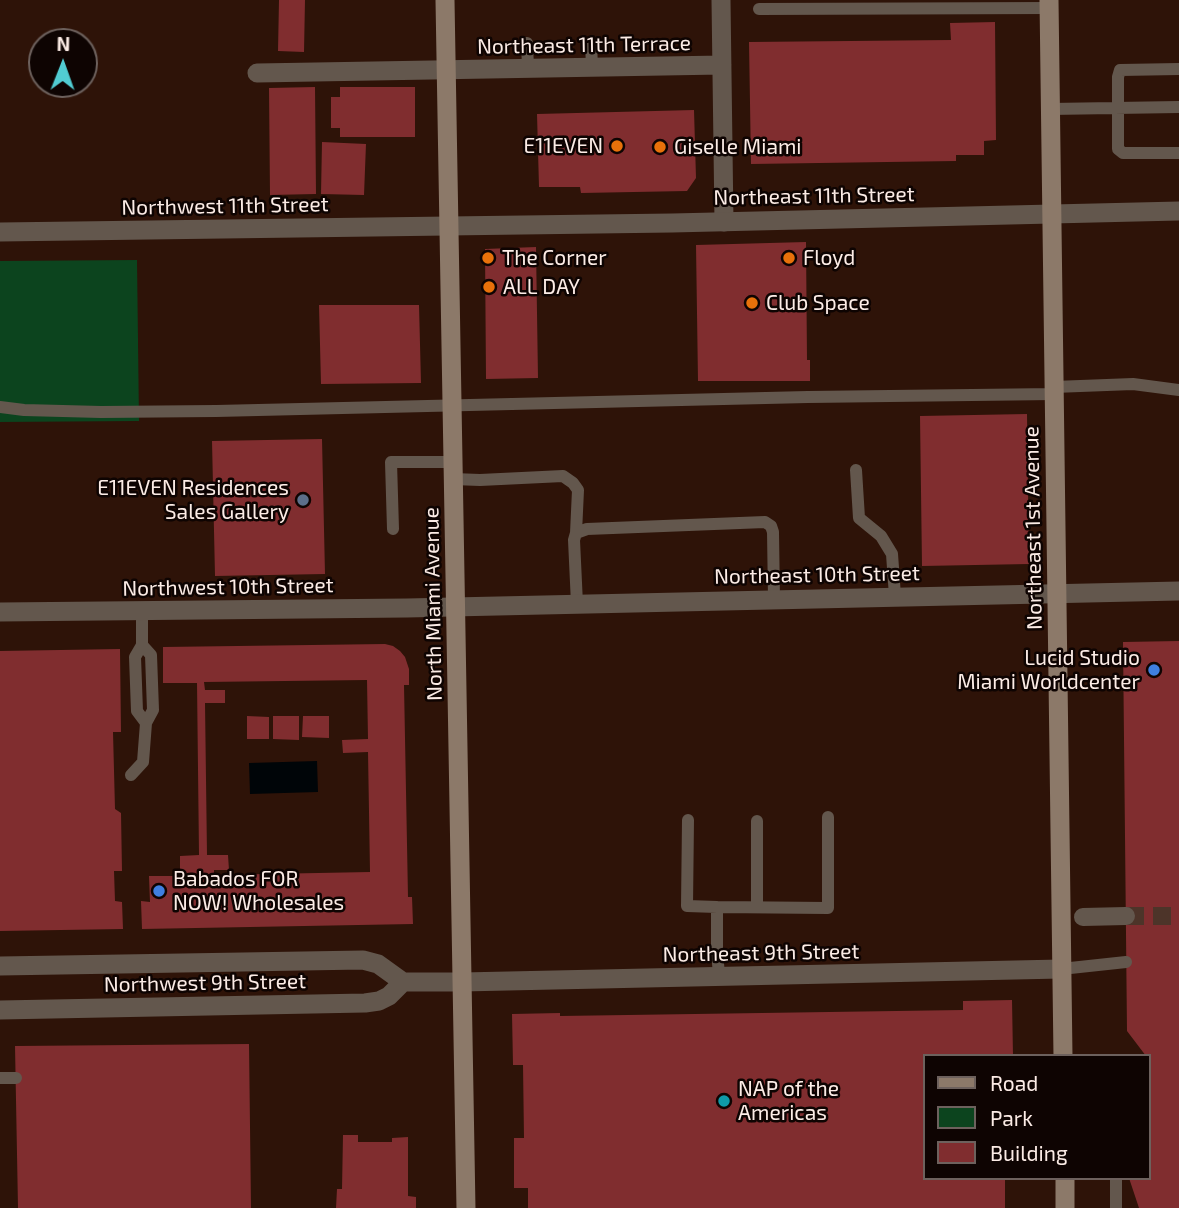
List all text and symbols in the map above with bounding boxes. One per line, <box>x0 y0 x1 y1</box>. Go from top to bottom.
north arrow <box>28 28 98 98</box>
street label: Northeast 11th Terrace <box>477 31 691 59</box>
text: N <box>56 32 70 55</box>
place label: E11EVEN <box>523 133 603 159</box>
place label: Giselle Miami <box>674 134 802 160</box>
marker: E11EVEN <box>609 138 625 154</box>
marker: Giselle Miami <box>652 139 668 155</box>
street label: Northeast 11th Street <box>713 182 915 210</box>
street label: Northwest 11th Street <box>121 192 329 220</box>
place label: The Corner <box>502 245 607 271</box>
place label: Floyd <box>803 245 855 271</box>
marker: The Corner <box>480 250 496 266</box>
marker: Floyd <box>781 250 797 266</box>
place label: ALL DAY <box>503 274 580 300</box>
marker: ALL DAY <box>481 279 497 295</box>
place label: Club Space <box>766 290 870 316</box>
marker: Club Space <box>744 295 760 311</box>
street label: Northeast 1st Avenue <box>1019 426 1047 630</box>
place label: E11EVEN Residences Sales Gallery <box>97 475 289 525</box>
marker: E11EVEN Residences Sales Gallery <box>295 492 311 508</box>
street label: North Miami Avenue <box>419 507 447 701</box>
street label: Northeast 10th Street <box>714 561 920 589</box>
street label: Northwest 10th Street <box>122 573 334 601</box>
place label: Lucid Studio Miami Worldcenter <box>957 645 1140 695</box>
marker: Lucid Studio Miami Worldcenter <box>1146 662 1162 678</box>
place label: Babados FOR NOW! Wholesales <box>173 866 344 916</box>
marker: Babados FOR NOW! Wholesales <box>151 883 167 899</box>
street label: Northeast 9th Street <box>662 939 860 967</box>
street label: Northwest 9th Street <box>104 969 306 997</box>
legend <box>923 1054 1151 1180</box>
text: Road <box>990 1070 1038 1095</box>
place label: NAP of the Americas <box>738 1076 839 1126</box>
marker: NAP of the Americas <box>716 1093 732 1109</box>
text: Park <box>990 1105 1033 1130</box>
text: Building <box>990 1140 1068 1165</box>

